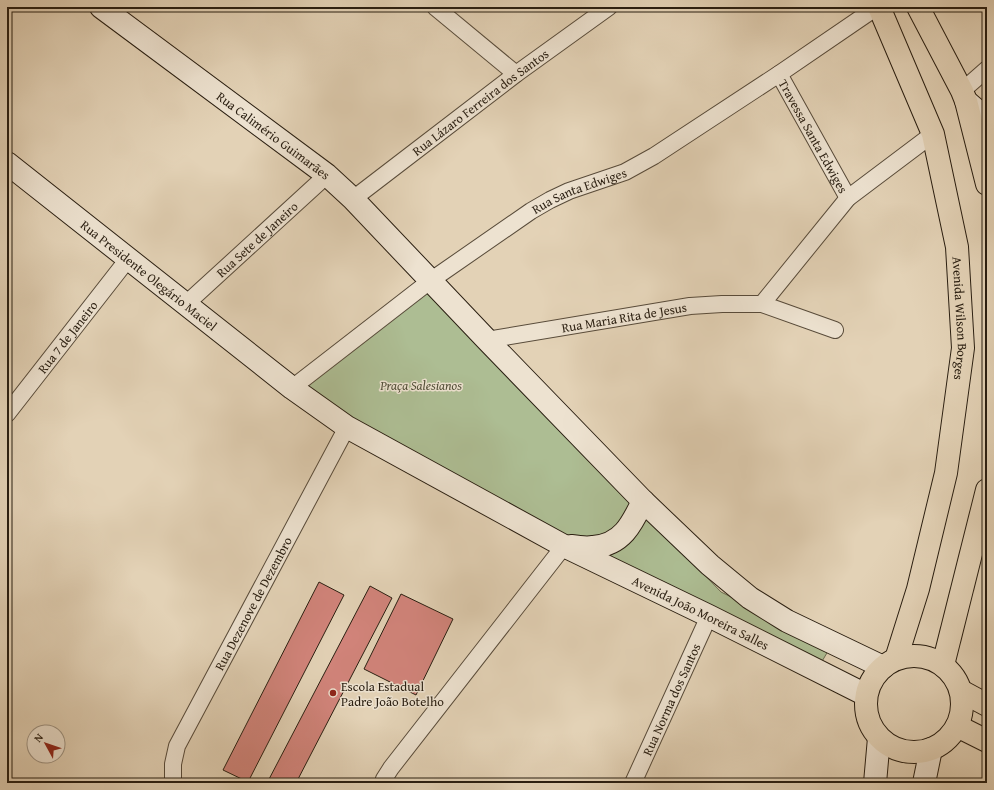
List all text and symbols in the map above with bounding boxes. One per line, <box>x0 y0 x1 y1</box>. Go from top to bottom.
street label: Rua Lázaro Ferreira dos Santos <box>408 44 552 160</box>
street label: Travessa Santa Edwiges <box>774 76 853 196</box>
street label: Rua Calimério Guimarães <box>213 87 334 184</box>
street label: Rua Santa Edwiges <box>528 163 629 218</box>
street label: Rua Sete de Janeiro <box>212 197 302 282</box>
street label: Rua Presidente Olegário Maciel <box>77 215 222 335</box>
street label: Avenida Wilson Borges <box>948 256 973 381</box>
street label: Rua 7 de Janeiro <box>33 296 102 377</box>
street label: Rua Maria Rita de Jesus <box>560 297 688 337</box>
park label: Praça Salesianos <box>379 376 462 395</box>
street label: Rua Dezenove de Dezembro <box>210 533 297 674</box>
street label: Avenida João Moreira Salles <box>629 571 772 654</box>
street label: Rua Norma dos Santos <box>637 640 705 759</box>
place label: Escola Estadual Padre João Botelho <box>341 677 444 711</box>
marker: Escola Estadual Padre João Botelho <box>328 688 338 698</box>
north arrow <box>26 724 66 764</box>
text: N <box>30 729 47 746</box>

